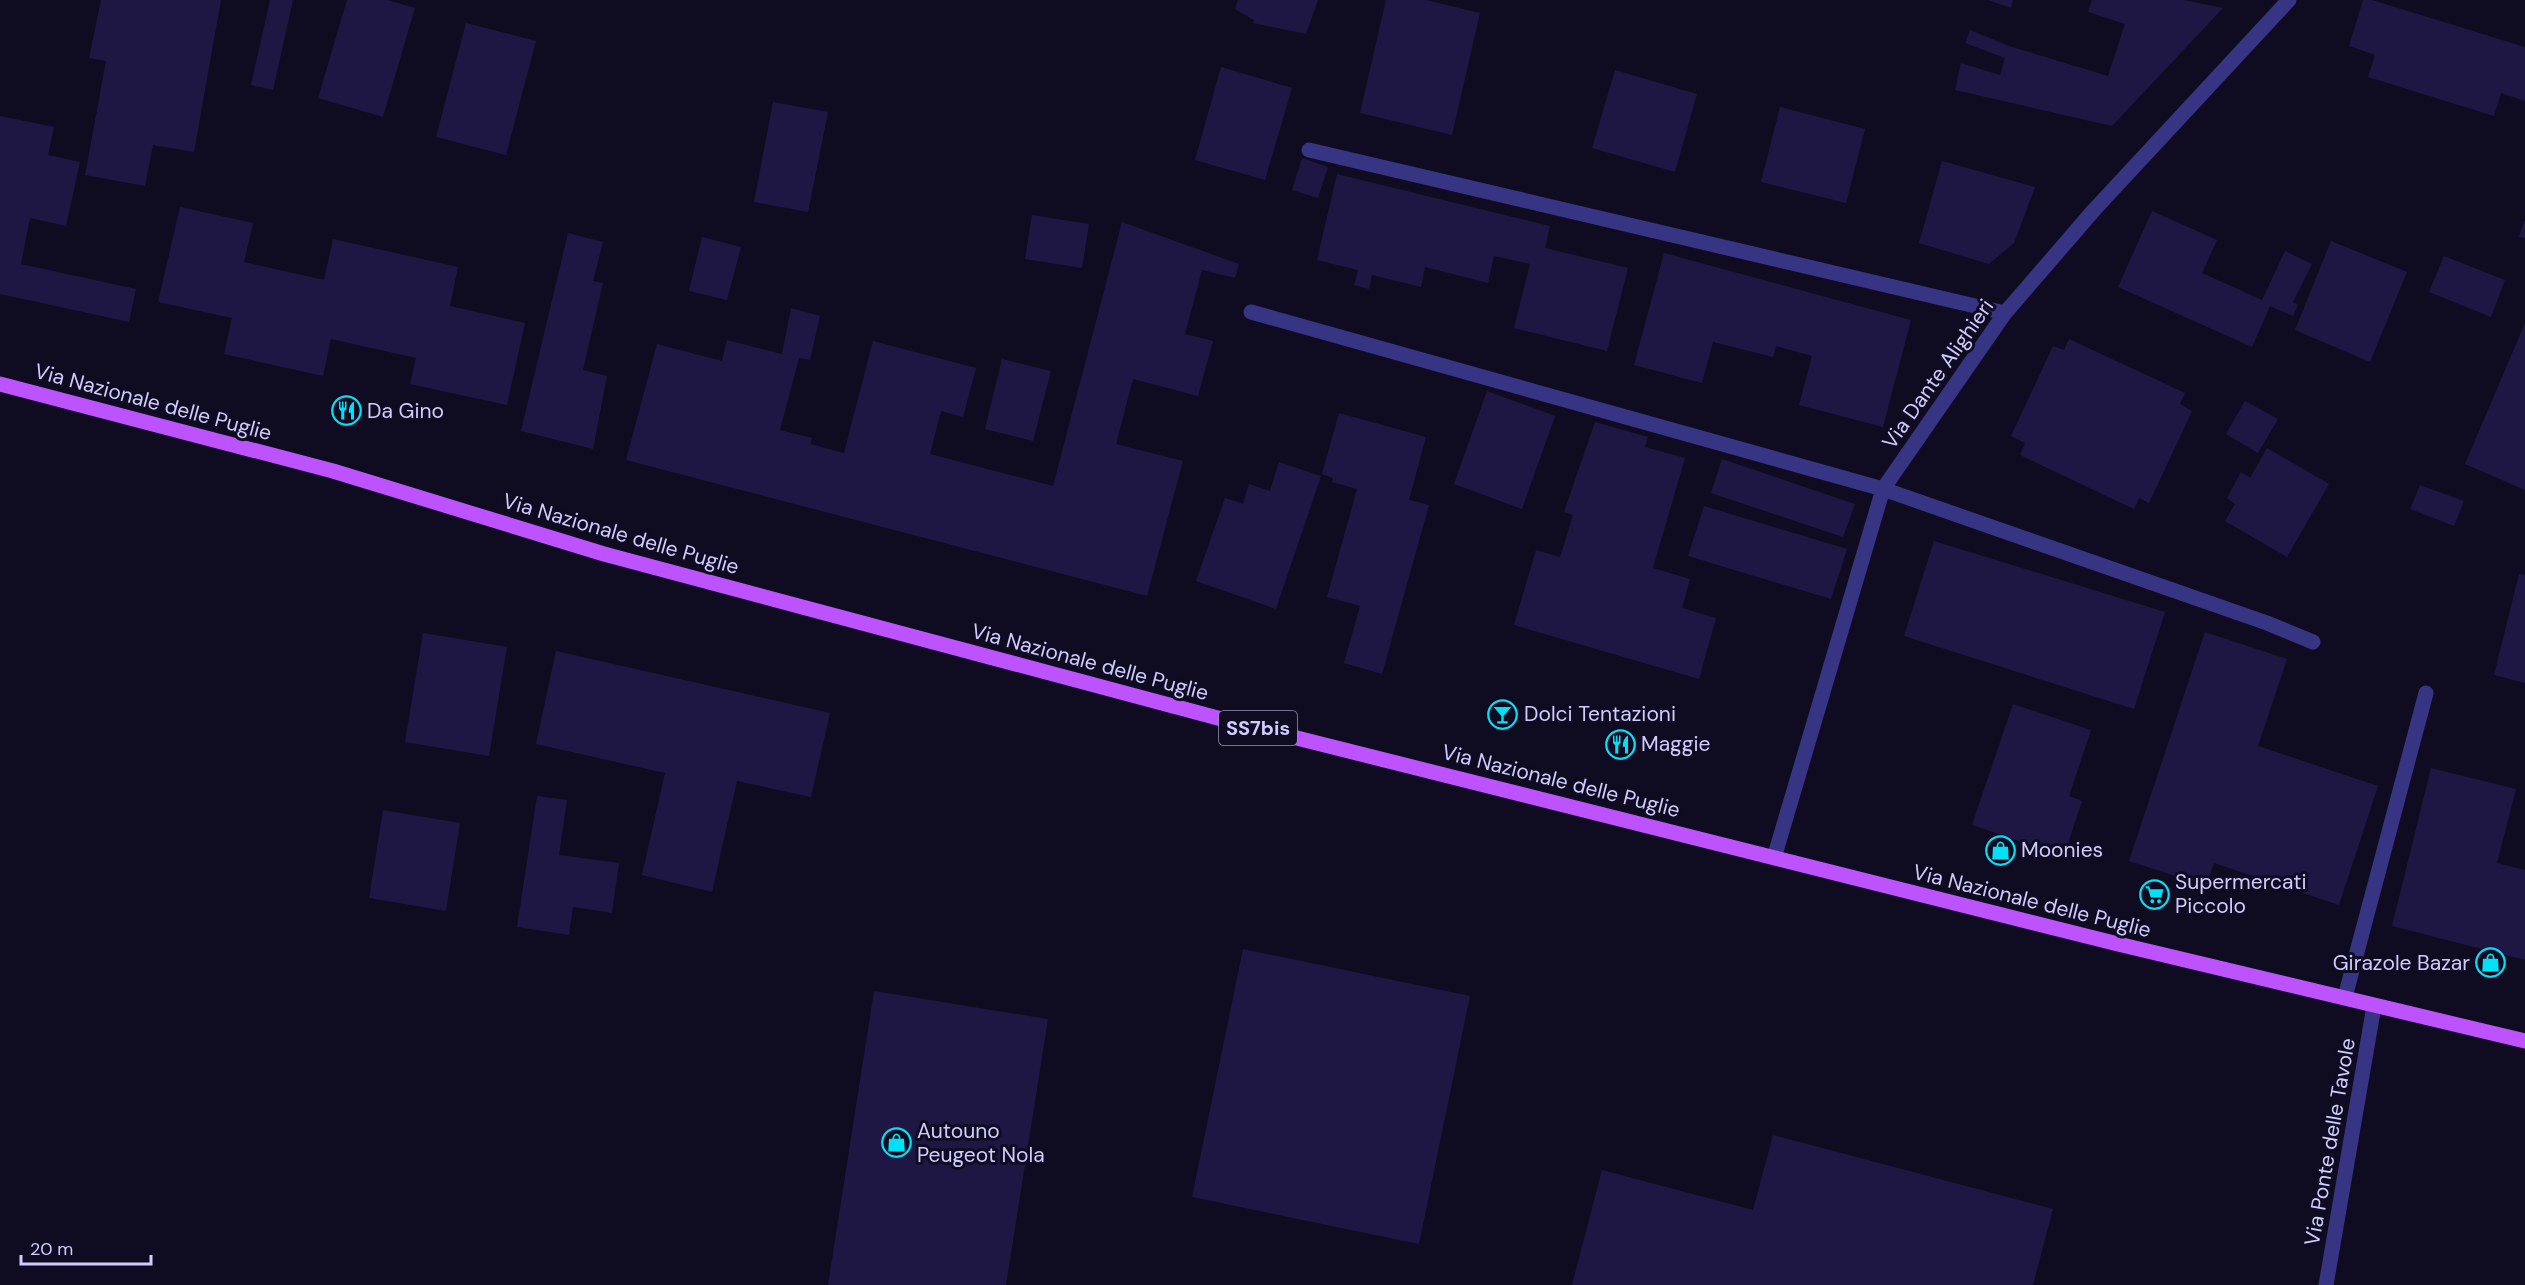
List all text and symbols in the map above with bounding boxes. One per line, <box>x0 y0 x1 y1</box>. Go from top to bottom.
street label: Via Dante Alighieri <box>1876 294 2000 454</box>
street label: Via Nazionale delle Puglie <box>31 357 275 447</box>
restaurant icon: Da Gino <box>330 395 362 427</box>
place label: Da Gino <box>367 397 444 425</box>
street label: Via Nazionale delle Puglie <box>500 487 742 581</box>
street label: Via Nazionale delle Puglie <box>968 617 1212 707</box>
bar icon: Dolci Tentazioni <box>1487 698 1519 730</box>
place label: Dolci Tentazioni <box>1524 700 1676 728</box>
road number: SS7bis <box>1219 711 1297 745</box>
restaurant icon: Maggie <box>1604 728 1636 760</box>
place label: Maggie <box>1641 730 1711 758</box>
street label: Via Nazionale delle Puglie <box>1439 738 1683 824</box>
shop icon: Moonies <box>1984 834 2016 866</box>
place label: Moonies <box>2021 836 2103 864</box>
street label: Via Nazionale delle Puglie <box>1910 858 2154 944</box>
place label: Supermercati Piccolo <box>2175 868 2306 920</box>
supermarket icon: Supermercati Piccolo <box>2138 878 2170 910</box>
shop icon: Girazole Bazar <box>2475 947 2507 979</box>
place label: Girazole Bazar <box>2333 949 2470 977</box>
street label: Via Ponte delle Tavole <box>2298 1036 2362 1248</box>
place label: Autouno Peugeot Nola <box>917 1117 1045 1169</box>
shop icon: Autouno Peugeot Nola <box>880 1127 912 1159</box>
scale bar <box>21 1228 152 1266</box>
text: 20 m <box>30 1237 73 1261</box>

